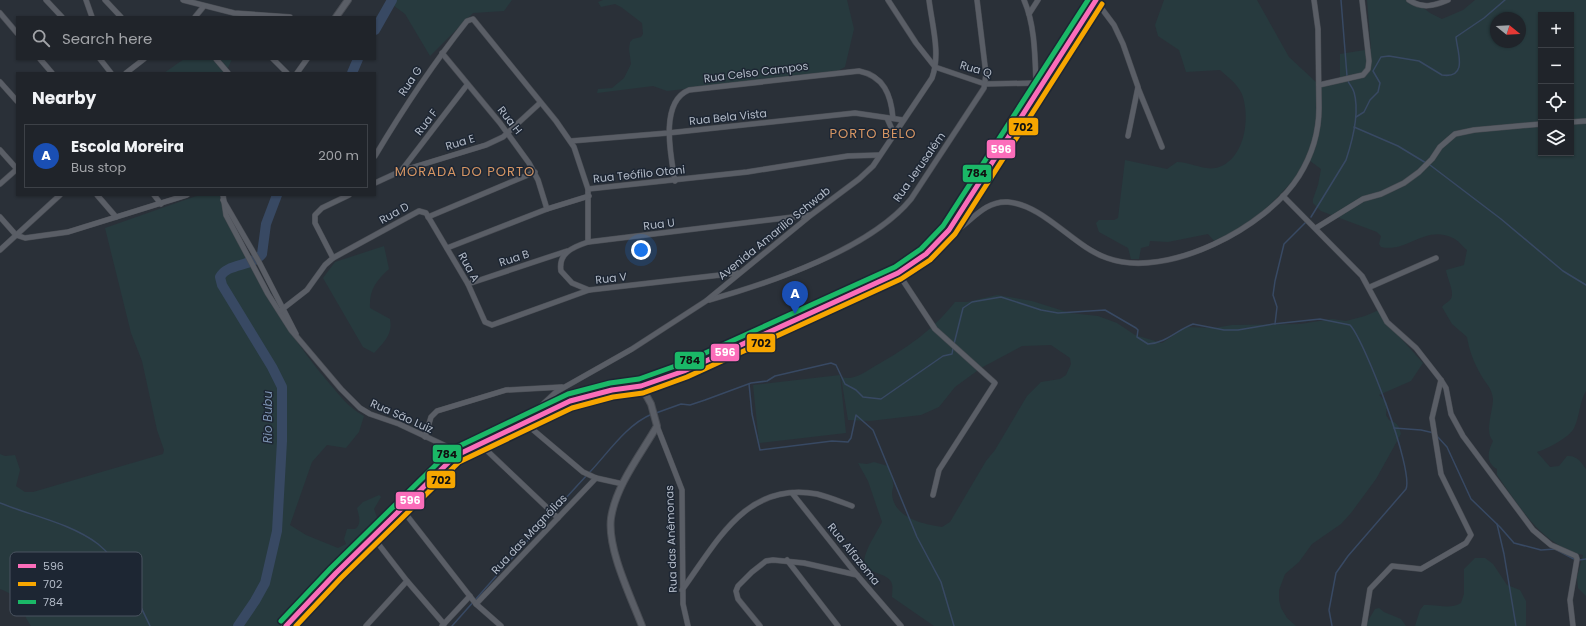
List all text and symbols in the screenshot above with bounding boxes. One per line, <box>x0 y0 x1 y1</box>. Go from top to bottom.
north arrow <box>1490 12 1526 48</box>
map controls <box>1538 12 1574 156</box>
button: + <box>1538 12 1574 48</box>
search box <box>16 16 376 60</box>
icon: search <box>30 27 52 49</box>
text: Search here <box>62 28 152 49</box>
button: − <box>1538 48 1574 84</box>
street label: Rua Q <box>958 57 994 81</box>
street label: Rua Celso Campos <box>703 58 809 86</box>
street label: Rua G <box>394 63 426 99</box>
button: locate <box>1538 84 1574 120</box>
text: Nearby <box>32 86 96 110</box>
street label: Rua H <box>494 103 526 137</box>
street label: Rua F <box>411 105 442 139</box>
street label: Rua Bela Vista <box>688 105 768 129</box>
line badge: 702 <box>1008 117 1039 136</box>
text: 702 <box>1013 119 1033 135</box>
button: layers <box>1538 120 1574 156</box>
district label: PORTO BELO <box>830 124 916 143</box>
street label: Rua Jerusalém <box>889 129 949 205</box>
street label: Rua E <box>443 130 477 154</box>
text: Escola Moreira <box>71 136 184 157</box>
line badge: 596 <box>986 139 1016 159</box>
text: 596 <box>991 141 1011 157</box>
text: A <box>41 146 51 165</box>
text: 200 m <box>318 146 359 165</box>
text: Bus stop <box>71 158 126 177</box>
street label: Rua Teófilo Otoni <box>592 161 686 187</box>
district label: MORADA DO PORTO <box>395 162 535 181</box>
line badge: 784 <box>962 164 992 183</box>
text: 784 <box>967 165 988 181</box>
street label: Avenida Amarilio Schwab <box>714 183 834 283</box>
street label: Rua D <box>376 198 412 228</box>
street label: Rua U <box>642 214 676 234</box>
your location <box>631 240 651 260</box>
street label: Rua B <box>497 246 531 270</box>
street label: Rua A <box>455 249 484 285</box>
street label: Rua V <box>594 268 628 288</box>
pin: A <box>782 281 808 314</box>
line badge: 702 <box>746 333 776 353</box>
text: 702 <box>751 335 771 351</box>
line badge: 596 <box>710 343 740 362</box>
text: 596 <box>715 344 735 360</box>
line badge: 784 <box>674 351 705 370</box>
text: 784 <box>680 352 701 368</box>
water label: Rio Bubu <box>259 391 276 443</box>
street label: Rua São Luiz <box>368 395 436 437</box>
line badge: 784 <box>432 444 462 463</box>
text: 784 <box>437 446 458 462</box>
line badge: 702 <box>426 470 456 489</box>
text: 702 <box>431 472 451 488</box>
street label: Rua das Anêmonas <box>661 485 681 593</box>
street label: Rua das Magnólias <box>487 490 571 578</box>
line badge: 596 <box>395 491 425 510</box>
text: 596 <box>400 492 420 508</box>
street label: Rua Alfazema <box>824 519 884 589</box>
legend <box>10 552 142 616</box>
text: 596 <box>43 558 64 574</box>
text: 702 <box>43 576 62 592</box>
text: 784 <box>43 594 63 610</box>

